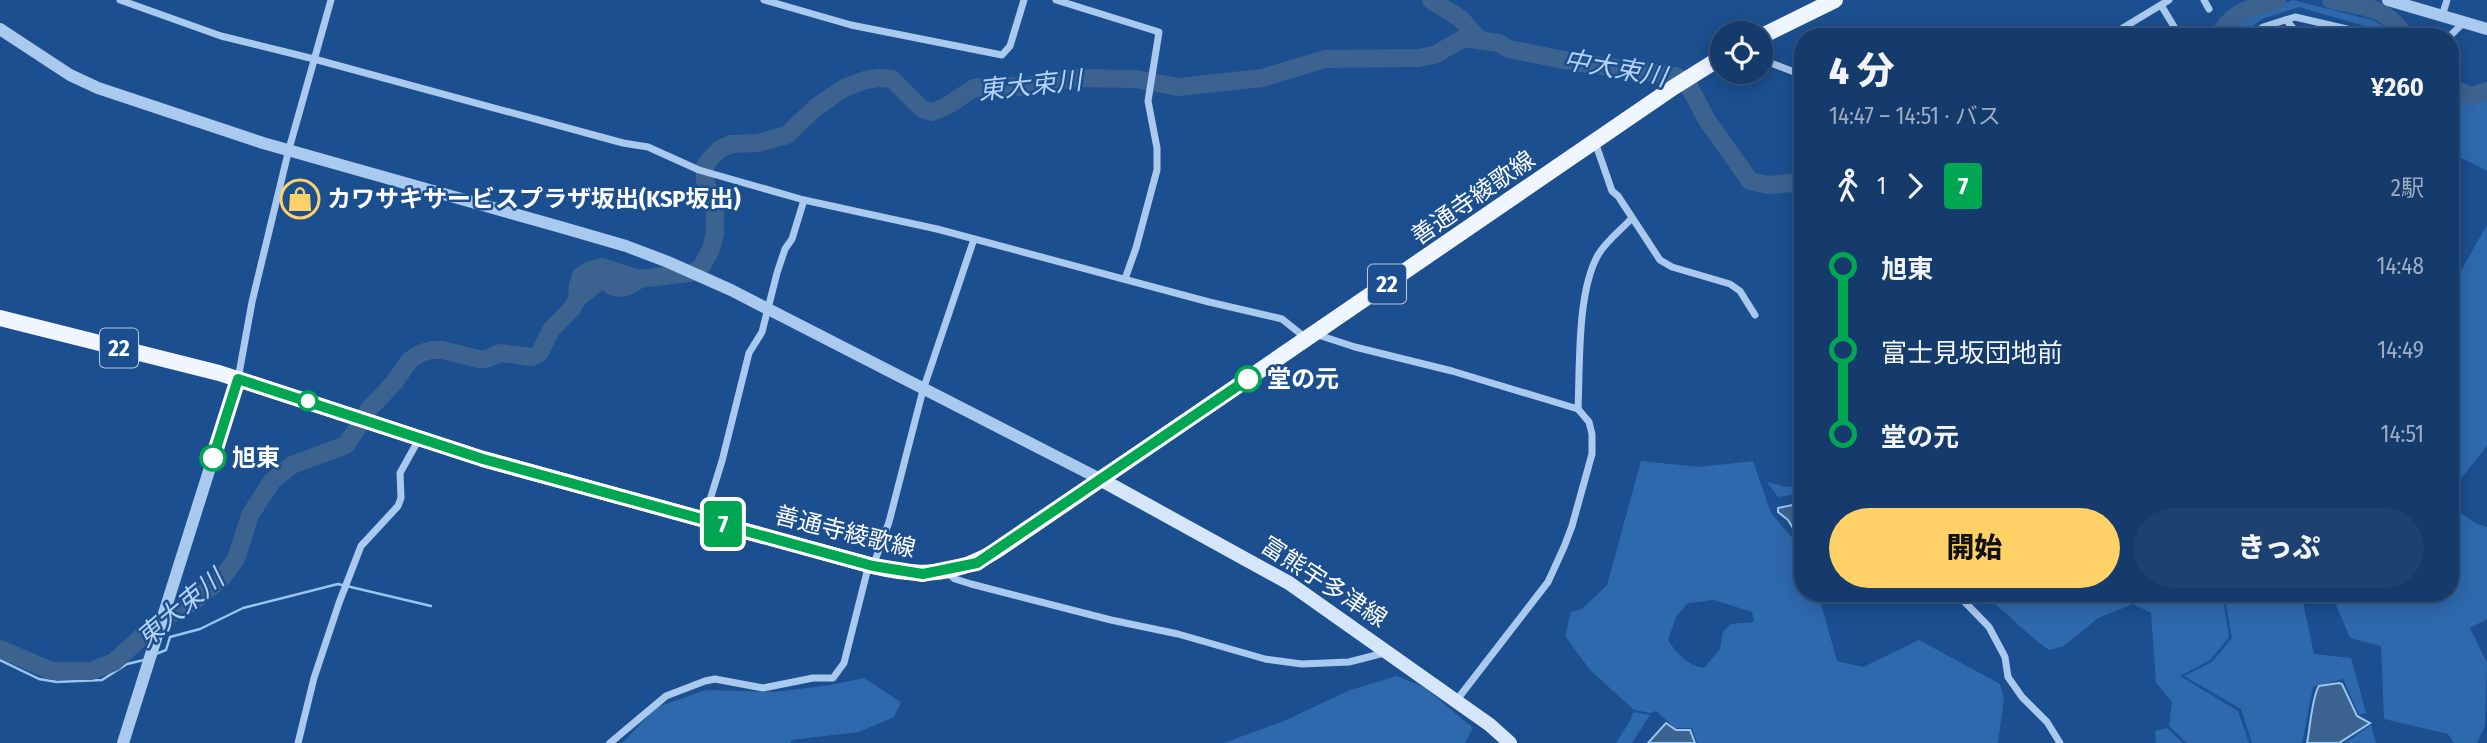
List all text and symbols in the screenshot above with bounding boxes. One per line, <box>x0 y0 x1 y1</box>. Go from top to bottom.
map controls <box>1710 21 1773 84</box>
button: locate <box>1710 21 1773 84</box>
water label: 中大束川 <box>1561 44 1672 93</box>
text: 4 分 <box>1829 48 1895 94</box>
water label: 東大束川 <box>977 64 1086 106</box>
text: ¥260 <box>2371 72 2424 103</box>
text: 14:47 – 14:51 · バス <box>1829 102 2001 130</box>
street label: 善通寺綾歌線 <box>1406 145 1540 251</box>
icon: walk <box>1829 167 1867 205</box>
icon: forward <box>1896 167 1934 205</box>
text: 1 <box>1877 172 1886 200</box>
text: 7 <box>1958 172 1968 200</box>
text: 2駅 <box>2391 174 2424 202</box>
shop icon: カワサキサービスプラザ坂出(KSP坂出) <box>279 178 321 220</box>
place label: カワサキサービスプラザ坂出(KSP坂出) <box>327 185 741 213</box>
text: 14:48 <box>2377 252 2424 280</box>
text: 旭東 <box>1881 254 1933 285</box>
road number: 22 <box>1368 264 1406 304</box>
road number: 22 <box>100 328 138 368</box>
text: 14:49 <box>2377 336 2424 364</box>
text: 富士見坂団地前 <box>1881 338 2063 369</box>
place label: 堂の元 <box>1267 365 1339 393</box>
marker: 堂の元 <box>1235 366 1261 392</box>
unlabelled marker <box>298 391 318 411</box>
text: 14:51 <box>2381 420 2424 448</box>
text: 堂の元 <box>1881 422 1959 453</box>
place label: 旭東 <box>232 444 280 472</box>
marker: 旭東 <box>200 445 226 471</box>
line badge: 7 <box>700 501 746 547</box>
street label: 善通寺綾歌線 <box>772 501 918 563</box>
button: 開始 <box>1829 508 2120 588</box>
button: きっぷ <box>2134 508 2424 588</box>
text: 7 <box>718 510 728 538</box>
street label: 富熊宇多津線 <box>1256 531 1392 633</box>
water label: 東大束川 <box>131 561 232 654</box>

